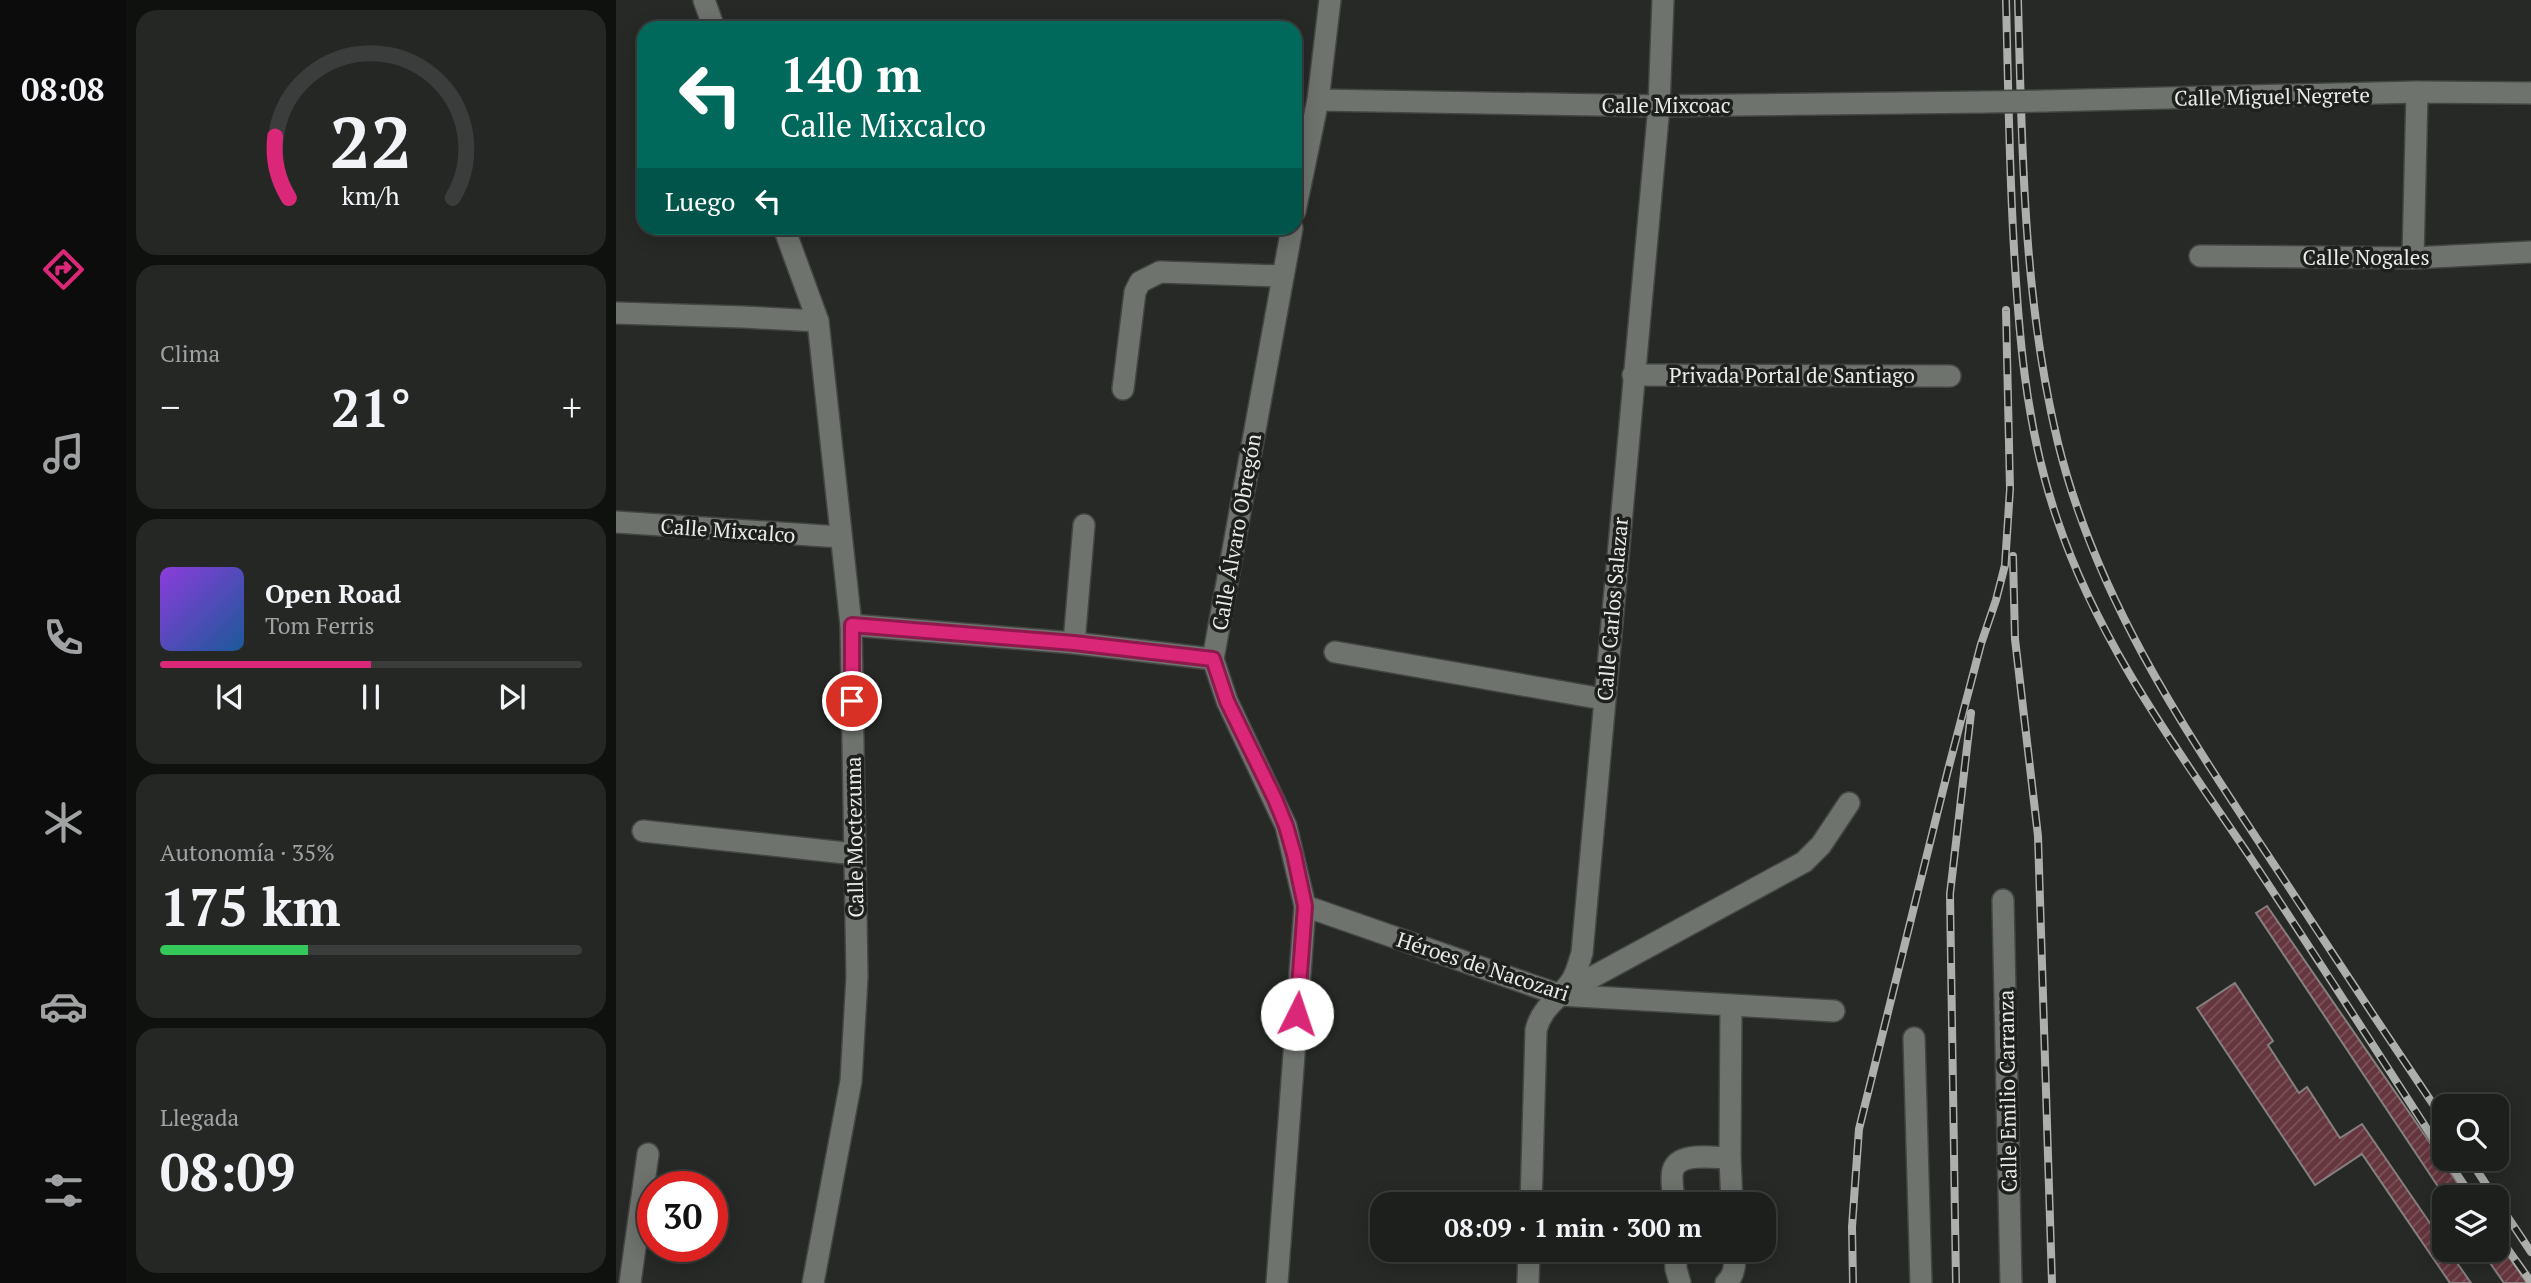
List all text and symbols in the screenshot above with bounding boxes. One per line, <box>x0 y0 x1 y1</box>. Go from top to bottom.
text: 140 m <box>780 41 922 106</box>
icon: left <box>665 49 756 140</box>
text: 08:08 <box>21 68 105 110</box>
street label: Calle Miguel Negrete <box>2174 80 2370 112</box>
street label: Calle Mixcoac <box>1601 91 1731 119</box>
text: 22 <box>330 93 412 190</box>
text: Calle Mixcalco <box>780 104 986 146</box>
text: km/h <box>342 179 400 212</box>
icon: left <box>749 182 787 220</box>
text: Luego <box>665 184 735 218</box>
street label: Calle Nogales <box>2302 243 2430 271</box>
icon: directions <box>39 245 88 294</box>
text: Clima <box>160 338 220 369</box>
street label: Privada Portal de Santiago <box>1669 361 1915 389</box>
text: 21° <box>331 373 411 442</box>
text: − <box>160 382 180 432</box>
text: + <box>562 382 582 432</box>
icon: music <box>39 429 88 478</box>
street label: Calle Álvaro Obregón <box>1205 431 1267 633</box>
street label: Calle Mixcalco <box>660 511 796 549</box>
street label: Calle Carlos Salazar <box>1590 516 1634 702</box>
text: Open Road <box>265 576 401 610</box>
text: Tom Ferris <box>265 610 375 641</box>
icon: phone <box>39 613 88 662</box>
pin <box>822 671 882 731</box>
icon: previous <box>211 678 249 716</box>
icon: pause <box>352 678 390 716</box>
icon: next <box>493 678 531 716</box>
icon: arrive <box>833 682 871 720</box>
street label: Calle Moctezuma <box>839 756 869 918</box>
icon: climate <box>39 798 88 847</box>
text: Autonomía · 35% <box>160 837 335 868</box>
text: 175 km <box>160 872 341 941</box>
street label: Héroes de Nacozari <box>1393 925 1573 1007</box>
position arrow <box>1260 977 1334 1051</box>
icon: car <box>39 982 88 1031</box>
street label: Calle Emilio Carranza <box>1991 989 2023 1193</box>
map controls <box>2432 1094 2509 1262</box>
button: search <box>2432 1094 2509 1171</box>
text: Llegada <box>160 1102 239 1133</box>
text: 08:09 <box>160 1137 295 1206</box>
icon: filters <box>39 1166 88 1215</box>
speed limit sign: 30 <box>637 1171 728 1262</box>
button: layers <box>2432 1185 2509 1262</box>
text: 08:09 · 1 min · 300 m <box>1444 1210 1702 1244</box>

